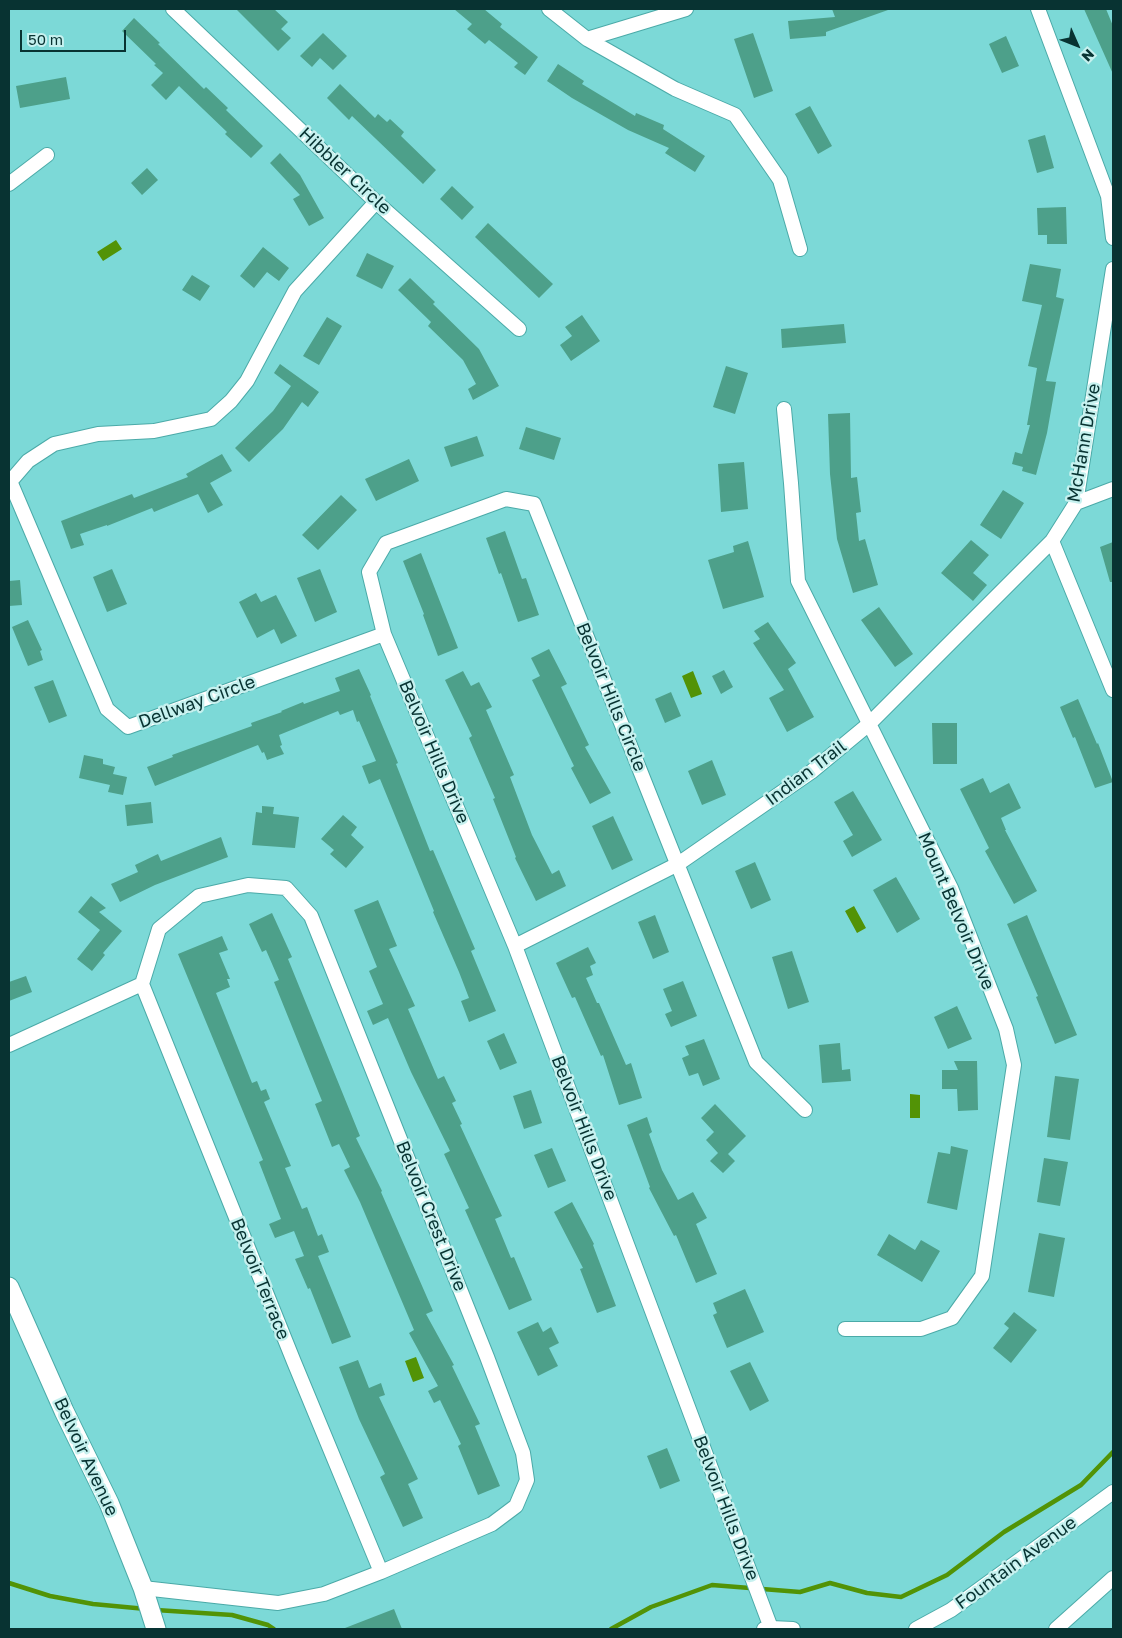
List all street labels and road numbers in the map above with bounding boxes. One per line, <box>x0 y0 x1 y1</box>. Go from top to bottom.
street label: Hibbler Circle <box>295 123 395 219</box>
street label: McHann Drive <box>1063 382 1105 504</box>
street label: Belvoir Hills Circle <box>571 619 651 775</box>
street label: Dellway Circle <box>136 671 258 733</box>
street label: Belvoir Hills Drive <box>394 677 474 827</box>
street label: Indian Trail <box>761 736 851 810</box>
street label: Mount Belvoir Drive <box>913 829 999 993</box>
street label: Belvoir Hills Drive <box>546 1053 622 1203</box>
street label: Belvoir Crest Drive <box>391 1138 471 1294</box>
street label: Belvoir Terrace <box>226 1215 294 1343</box>
street label: Belvoir Avenue <box>49 1394 123 1520</box>
street label: Belvoir Hills Drive <box>688 1433 764 1583</box>
street label: Fountain Avenue <box>951 1512 1081 1614</box>

